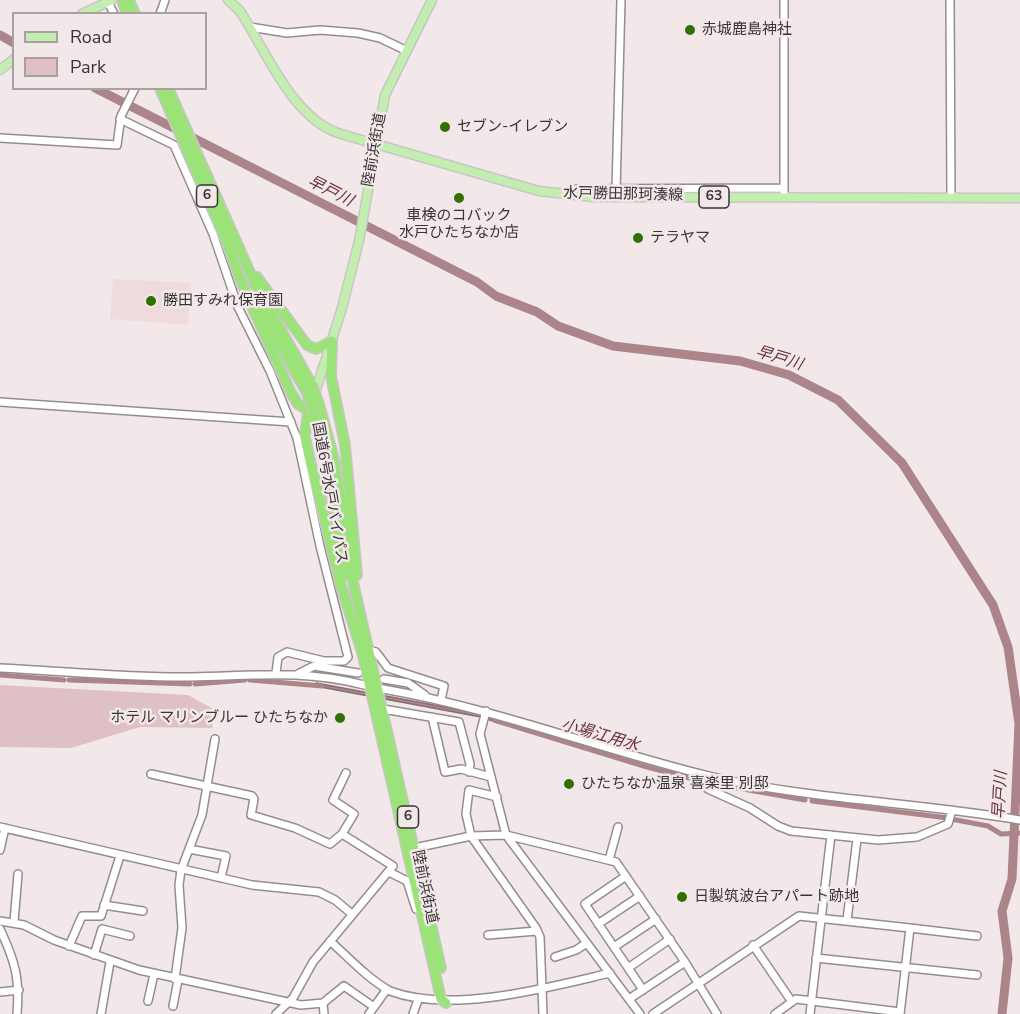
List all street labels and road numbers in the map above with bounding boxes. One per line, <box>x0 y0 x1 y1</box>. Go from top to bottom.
street label: 陸前浜街道 <box>360 112 390 188</box>
road number: 6 <box>196 185 218 207</box>
street label: 水戸勝田那珂湊線 <box>563 185 683 205</box>
road number: 63 <box>699 186 729 208</box>
street label: 国道6号水戸バイパス <box>308 421 350 565</box>
road number: 6 <box>398 806 418 828</box>
street label: 陸前浜街道 <box>407 848 441 926</box>

